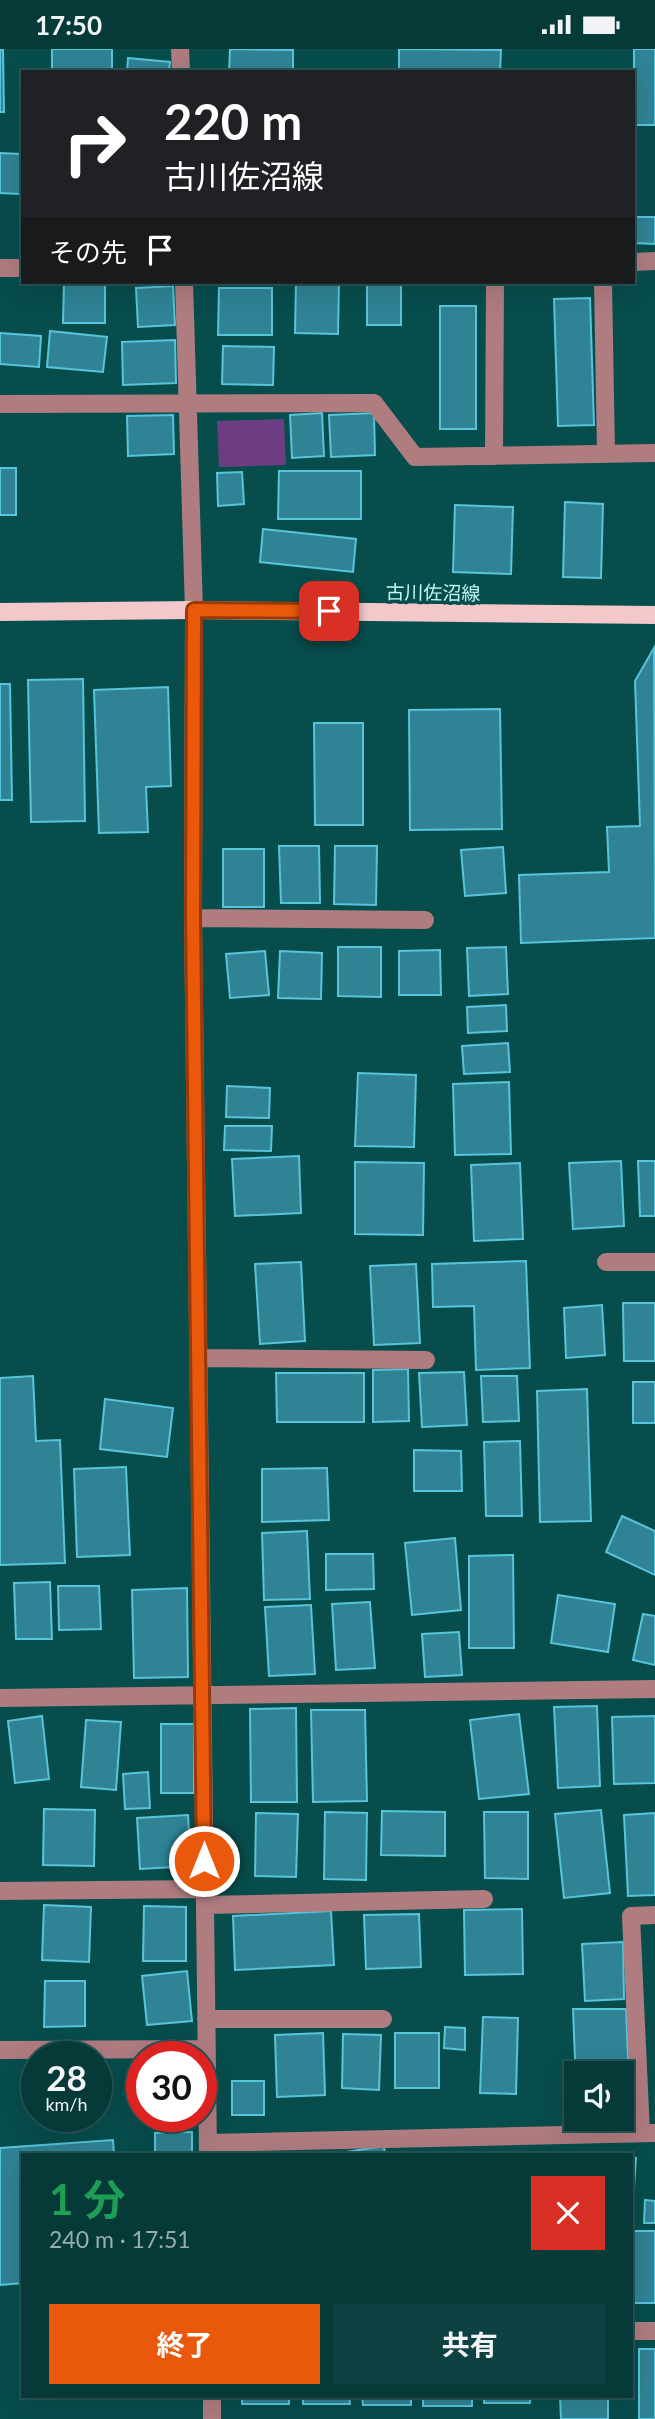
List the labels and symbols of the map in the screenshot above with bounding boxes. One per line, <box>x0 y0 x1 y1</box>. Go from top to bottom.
street label: 古川佐沼線 <box>385 580 481 604</box>
pin <box>299 581 359 641</box>
position arrow <box>167 1824 241 1898</box>
speed limit sign: 30 <box>126 2041 217 2132</box>

